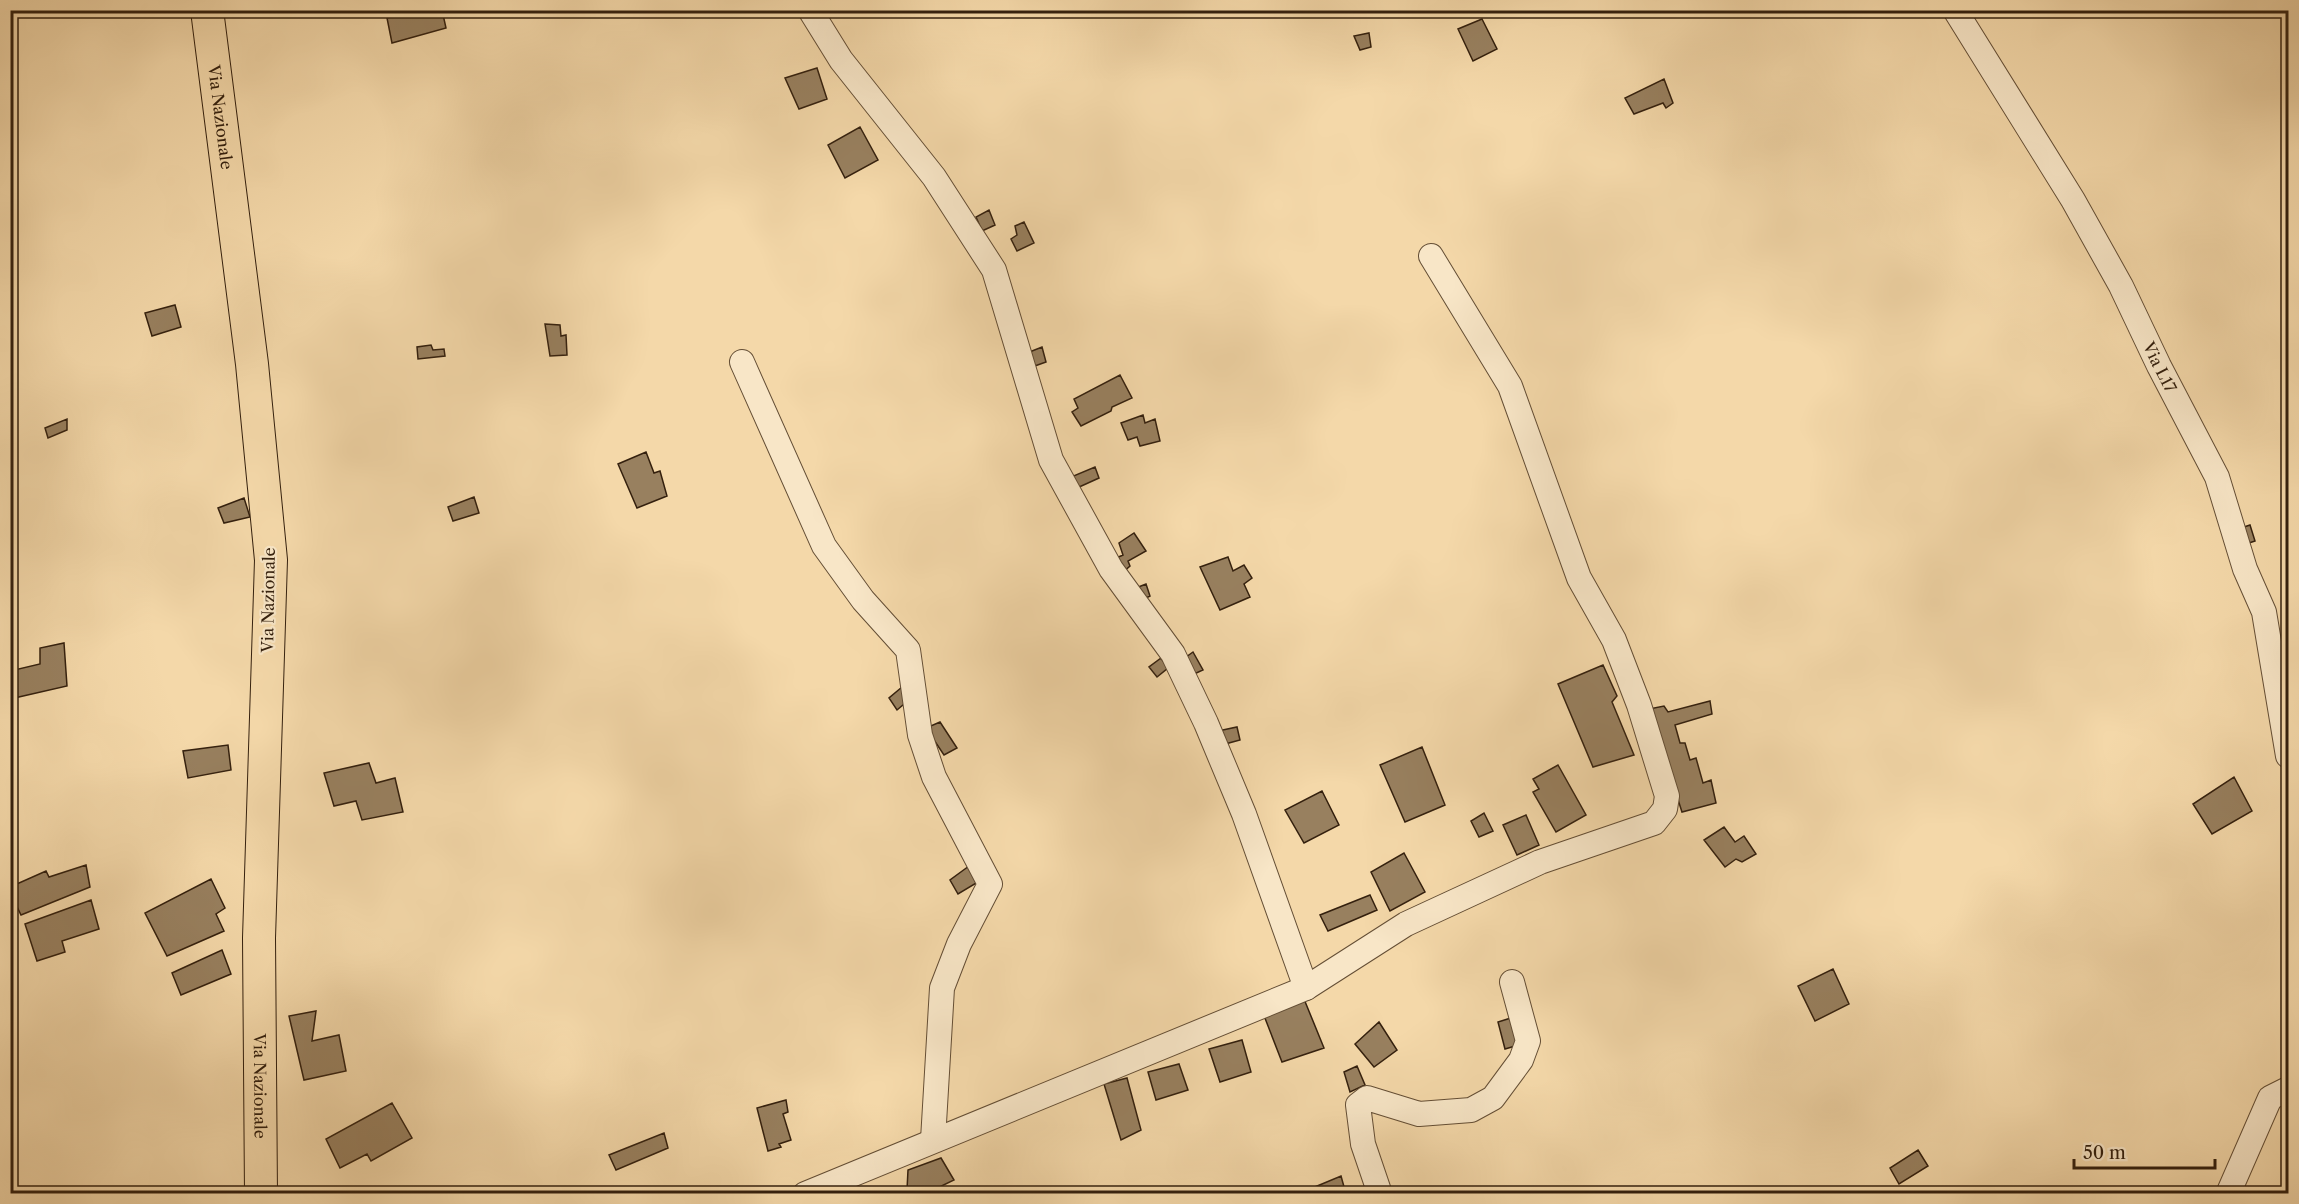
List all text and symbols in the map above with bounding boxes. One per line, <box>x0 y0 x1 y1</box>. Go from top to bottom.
street label: Via Nazionale <box>204 63 237 171</box>
street label: Via L17 <box>2138 338 2181 396</box>
street label: Via Nazionale <box>257 547 279 654</box>
street label: Via Nazionale <box>250 1032 271 1139</box>
scale bar <box>2074 1132 2215 1170</box>
text: 50 m <box>2083 1142 2126 1164</box>

